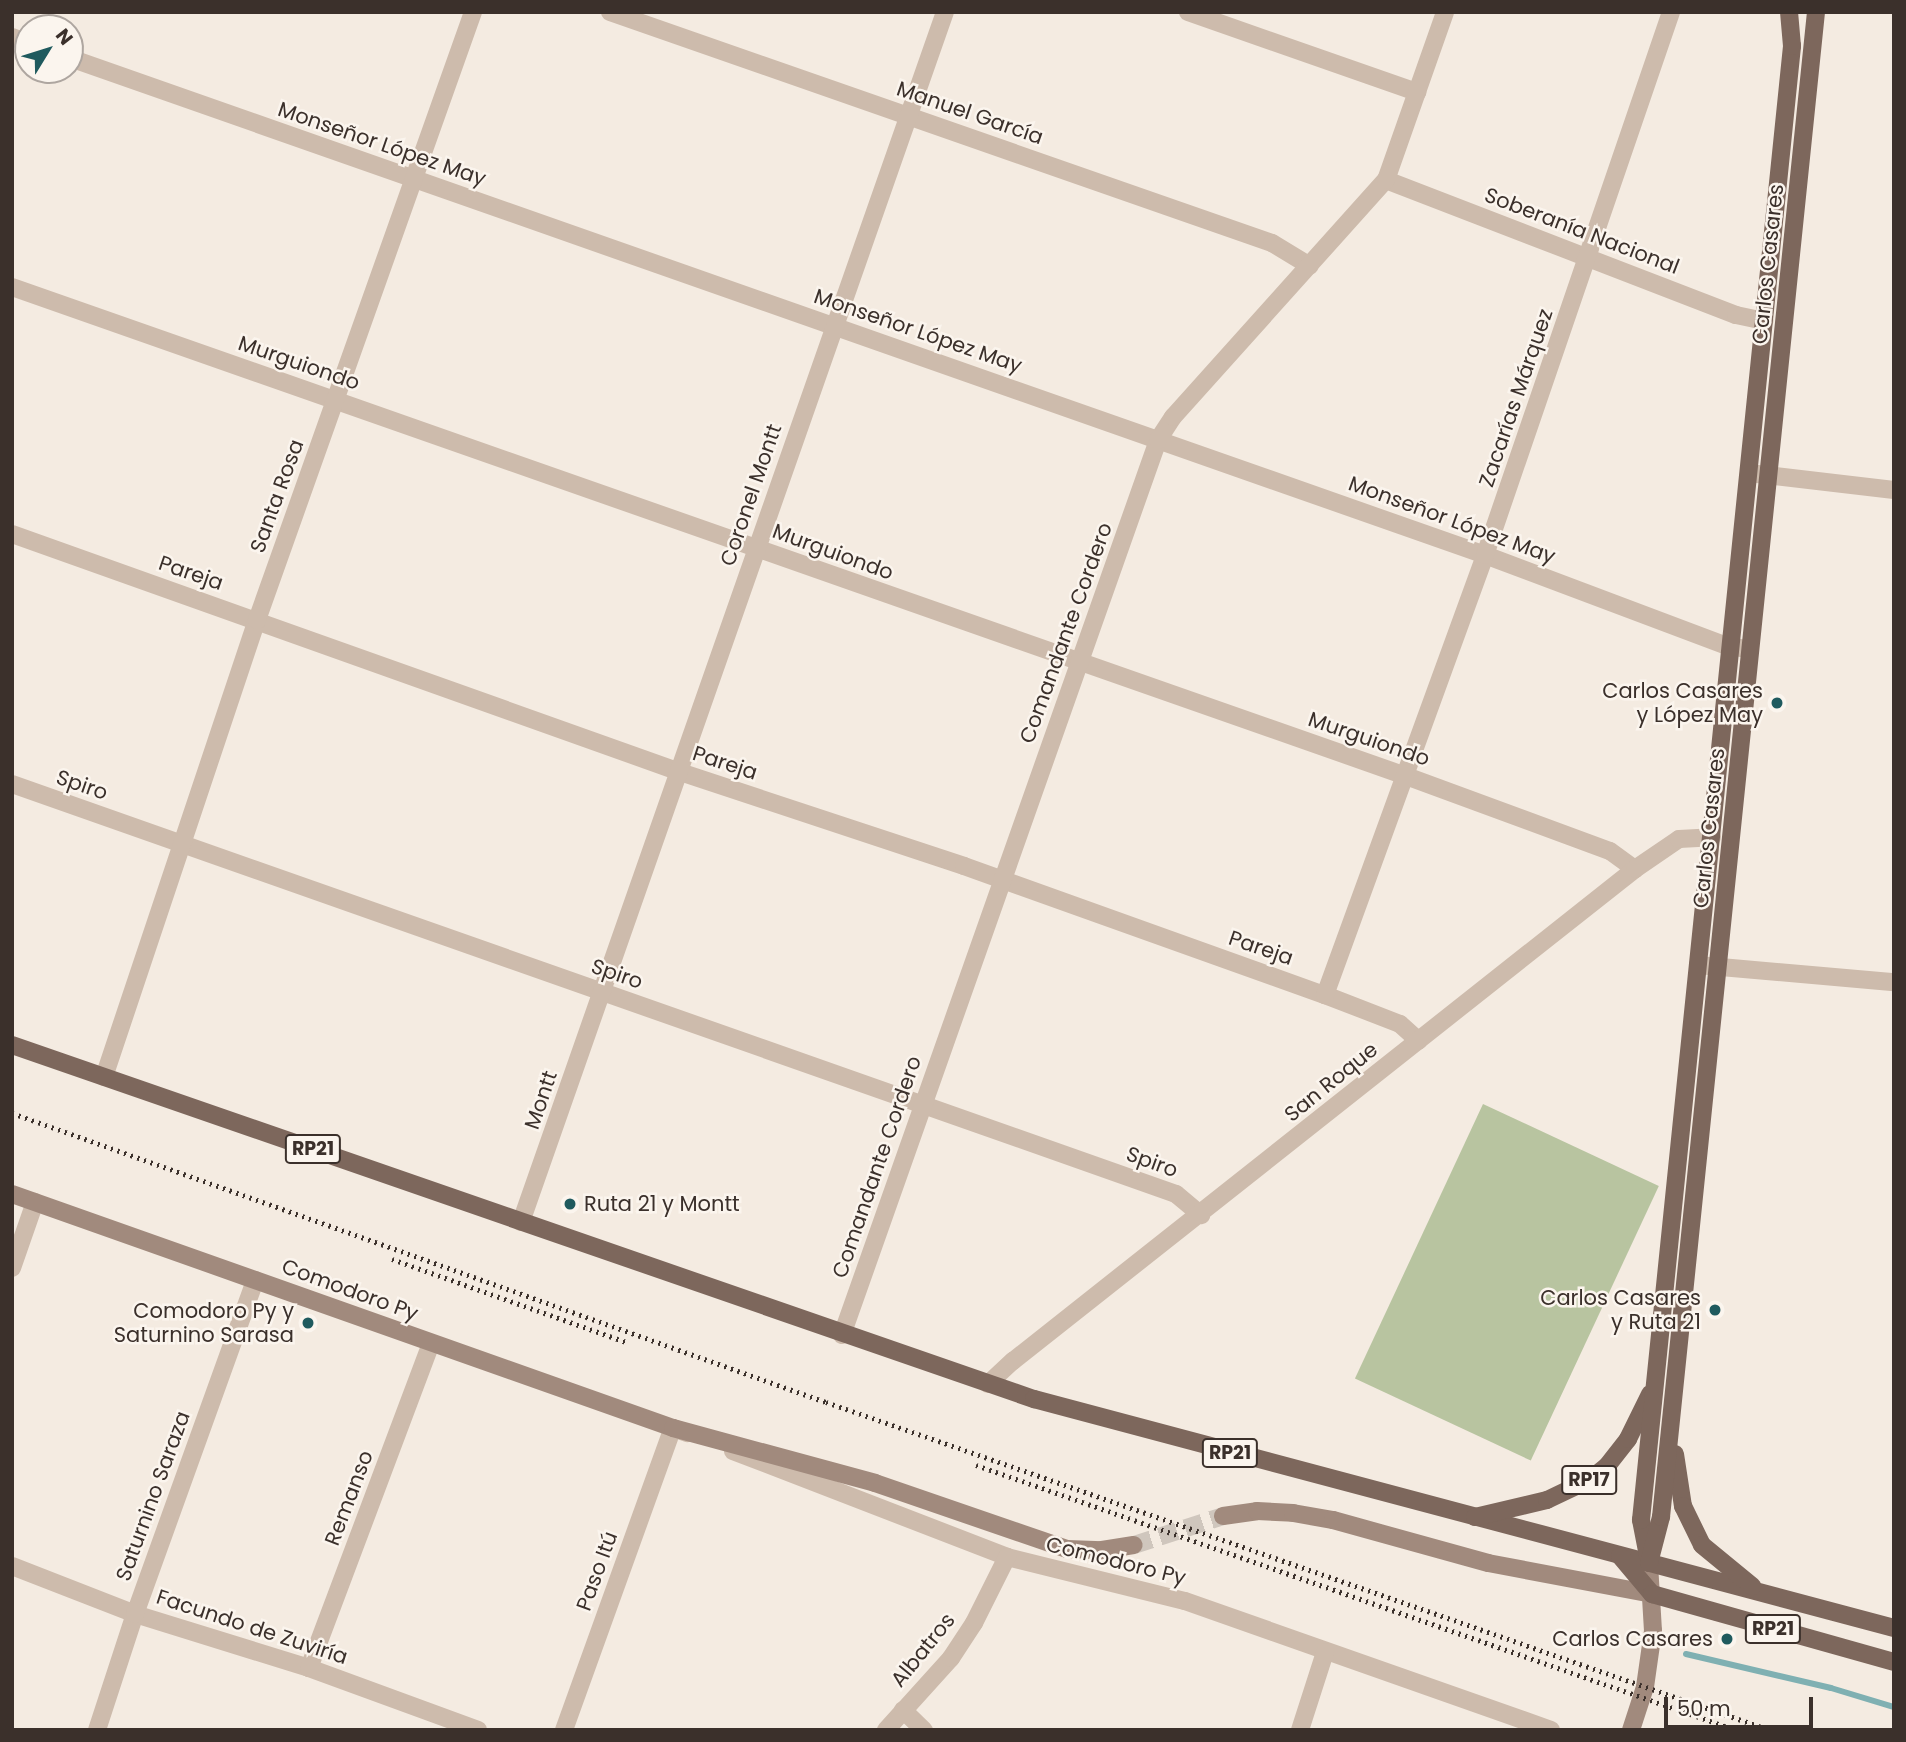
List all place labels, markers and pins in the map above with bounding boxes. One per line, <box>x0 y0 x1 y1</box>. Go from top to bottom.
place label: Carlos Casares y López May <box>1602 678 1763 728</box>
marker: Carlos Casares y López May <box>1769 695 1785 711</box>
place label: Ruta 21 y Montt <box>584 1191 740 1217</box>
marker: Ruta 21 y Montt <box>562 1196 578 1212</box>
place label: Carlos Casares y Ruta 21 <box>1540 1285 1701 1335</box>
place label: Comodoro Py y Saturnino Sarasa <box>114 1298 294 1348</box>
marker: Carlos Casares y Ruta 21 <box>1707 1302 1723 1318</box>
marker: Comodoro Py y Saturnino Sarasa <box>300 1315 316 1331</box>
place label: Carlos Casares <box>1552 1626 1713 1652</box>
marker: Carlos Casares <box>1719 1631 1735 1647</box>

